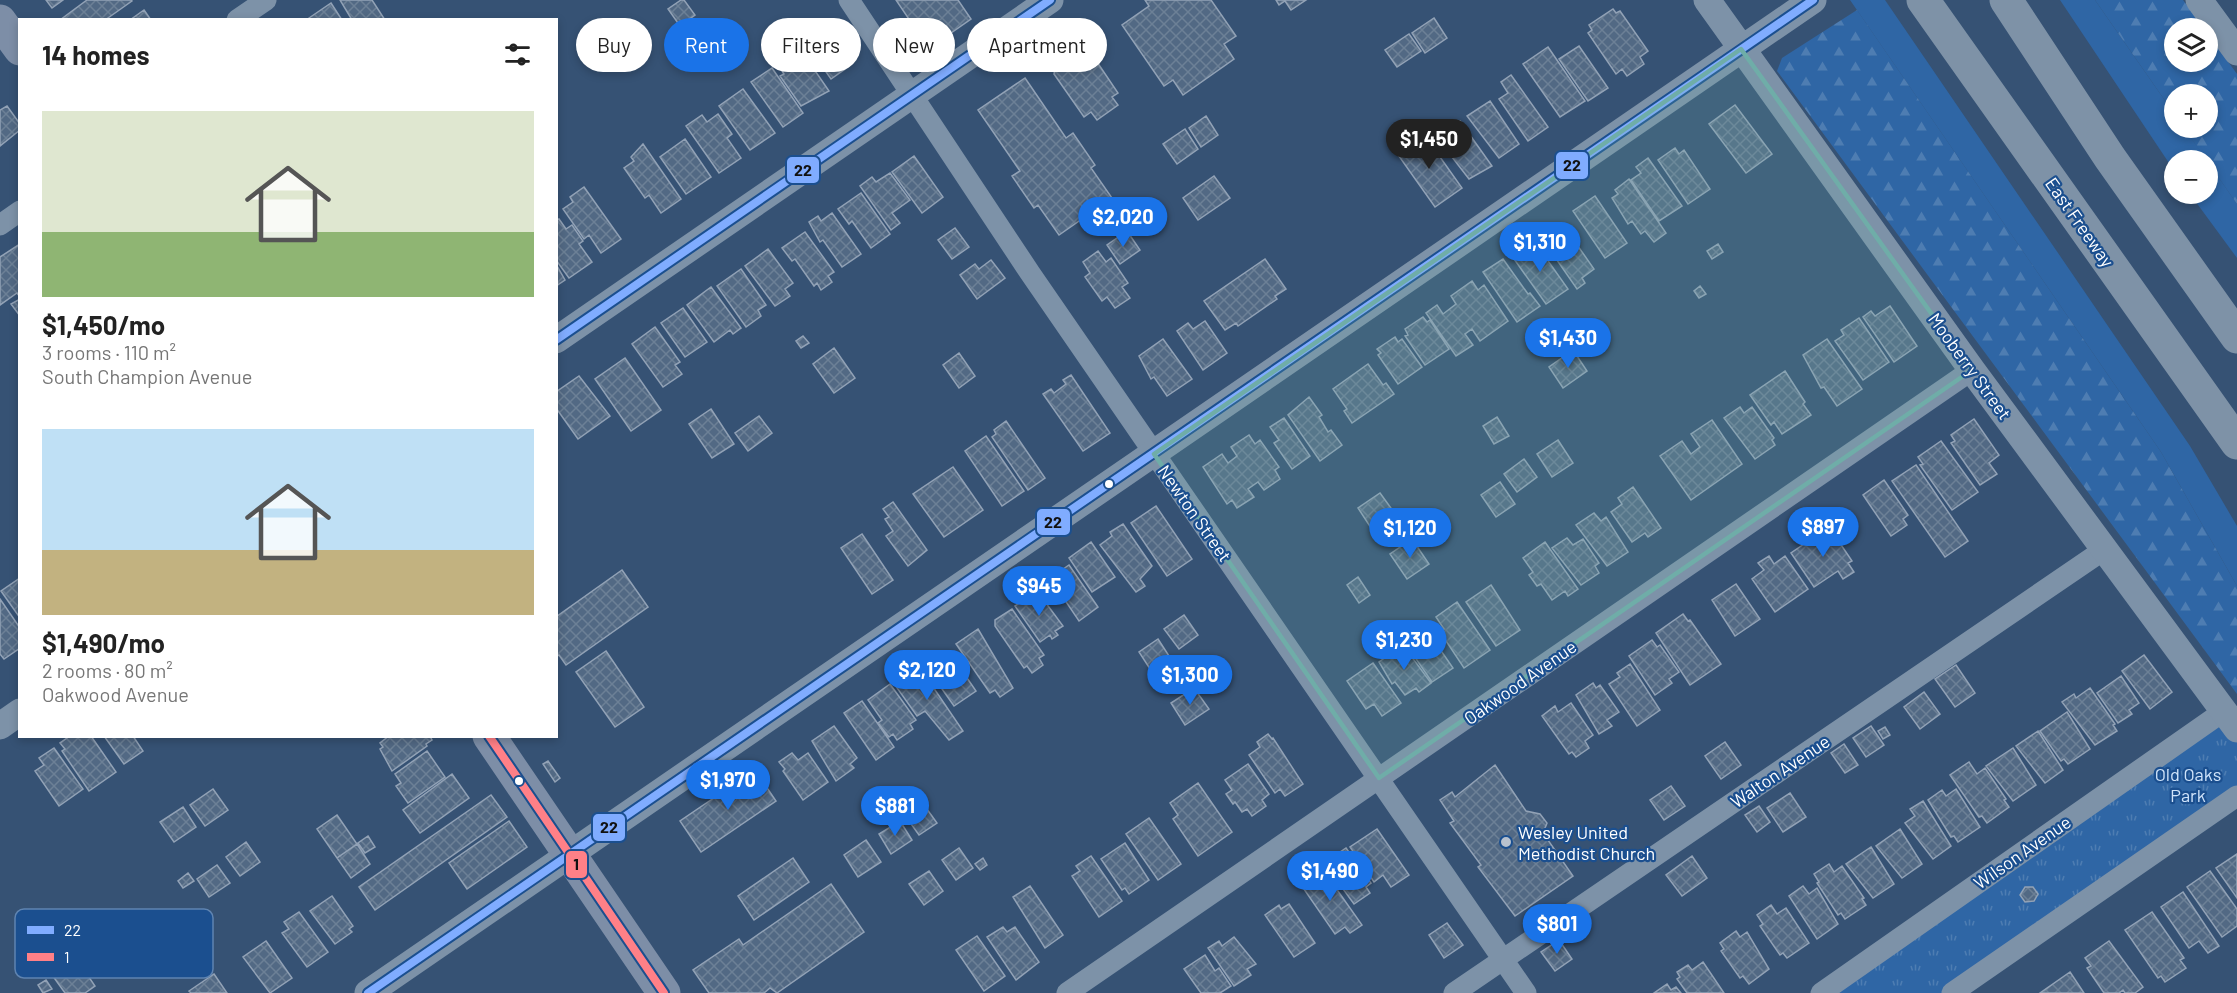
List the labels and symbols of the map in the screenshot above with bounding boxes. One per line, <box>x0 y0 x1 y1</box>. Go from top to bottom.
pin: $1,450 <box>1380 119 1478 170</box>
line badge: 22 <box>1555 151 1589 180</box>
text: 22 <box>1563 155 1581 174</box>
line badge: 22 <box>786 156 820 184</box>
text: 22 <box>794 160 812 179</box>
street label: East Freeway <box>2041 173 2119 271</box>
pin: $2,020 <box>1074 197 1172 248</box>
pin: $1,310 <box>1491 222 1589 273</box>
street label: Mooberry Street <box>1924 308 2016 424</box>
pin: $1,430 <box>1519 318 1617 369</box>
street label: Newton Street <box>1154 460 1236 566</box>
unlabelled marker <box>1103 478 1115 490</box>
pin: $897 <box>1787 507 1859 558</box>
line badge: 22 <box>1036 508 1071 536</box>
pin: $1,120 <box>1361 508 1459 559</box>
text: 22 <box>1044 512 1062 531</box>
pin: $945 <box>1003 566 1075 617</box>
pin: $1,230 <box>1355 620 1453 671</box>
street label: Oakwood Avenue <box>1460 635 1580 729</box>
pin: $2,120 <box>878 650 976 701</box>
pin: $1,300 <box>1141 655 1239 706</box>
street label: Walton Avenue <box>1726 730 1834 812</box>
pin: $1,970 <box>679 760 777 811</box>
park label: Old Oaks Park <box>2155 763 2221 806</box>
unlabelled marker <box>513 775 525 787</box>
pin: $881 <box>859 786 931 837</box>
street label: Wilson Avenue <box>1969 810 2075 894</box>
line badge: 22 <box>592 813 626 842</box>
text: 22 <box>600 817 618 836</box>
place label: Wesley United Methodist Church <box>1518 821 1655 864</box>
marker: Wesley United Methodist Church <box>1499 835 1513 849</box>
line badge: 1 <box>565 850 588 879</box>
pin: $1,490 <box>1281 851 1379 902</box>
text: 1 <box>573 854 579 873</box>
pin: $801 <box>1521 904 1593 955</box>
legend <box>15 909 213 978</box>
text: 22 <box>64 920 81 939</box>
text: 1 <box>64 947 70 966</box>

